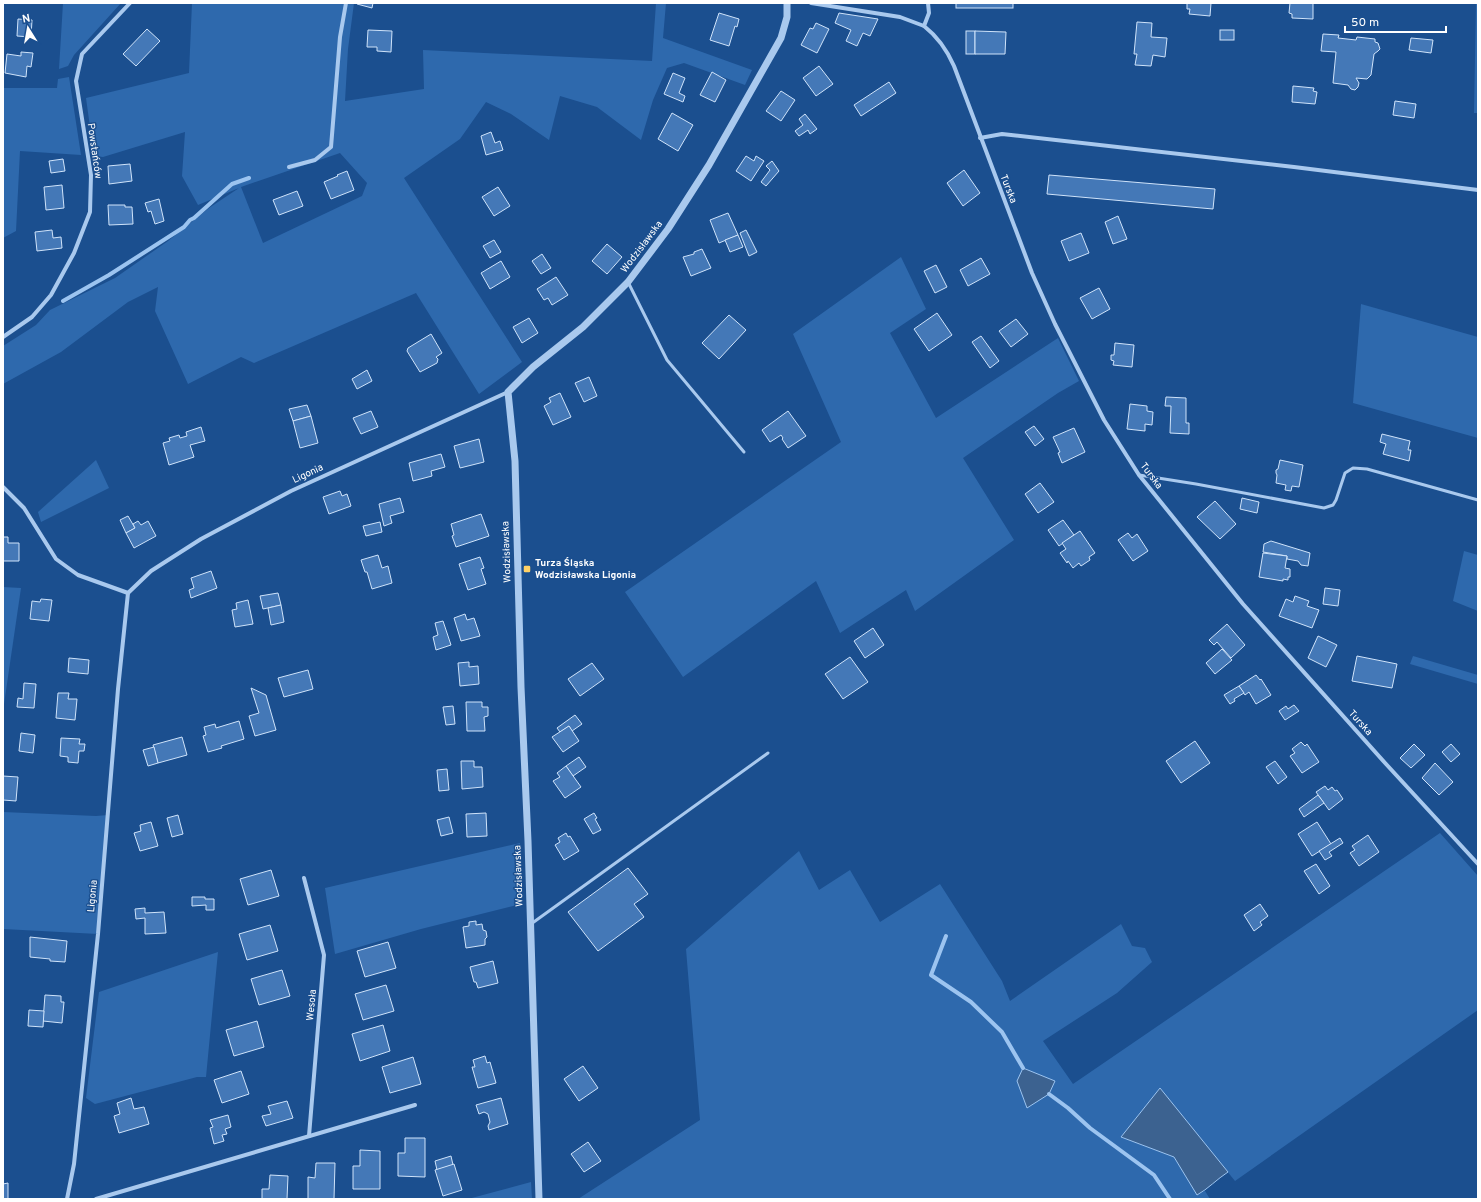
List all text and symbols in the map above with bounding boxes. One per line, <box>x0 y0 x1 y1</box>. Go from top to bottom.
north arrow <box>8 8 48 48</box>
scale bar <box>1345 8 1446 34</box>
text: N <box>21 12 31 27</box>
text: 50 m <box>1351 15 1379 31</box>
street label: Powstańców <box>84 122 104 180</box>
street label: Turska <box>997 173 1019 205</box>
street label: Wodzisławska <box>618 218 666 276</box>
street label: Turska <box>1137 460 1165 492</box>
street label: Ligonia <box>290 461 326 487</box>
street label: Wodzisławska <box>499 521 515 583</box>
place label: Turza Śląska Wodzisławska Ligonia <box>535 557 636 582</box>
marker: Turza Śląska Wodzisławska Ligonia <box>522 564 532 574</box>
street label: Turska <box>1345 708 1375 738</box>
street label: Wodzisławska <box>511 845 527 907</box>
street label: Ligonia <box>85 879 101 913</box>
street label: Wesoła <box>304 989 320 1021</box>

